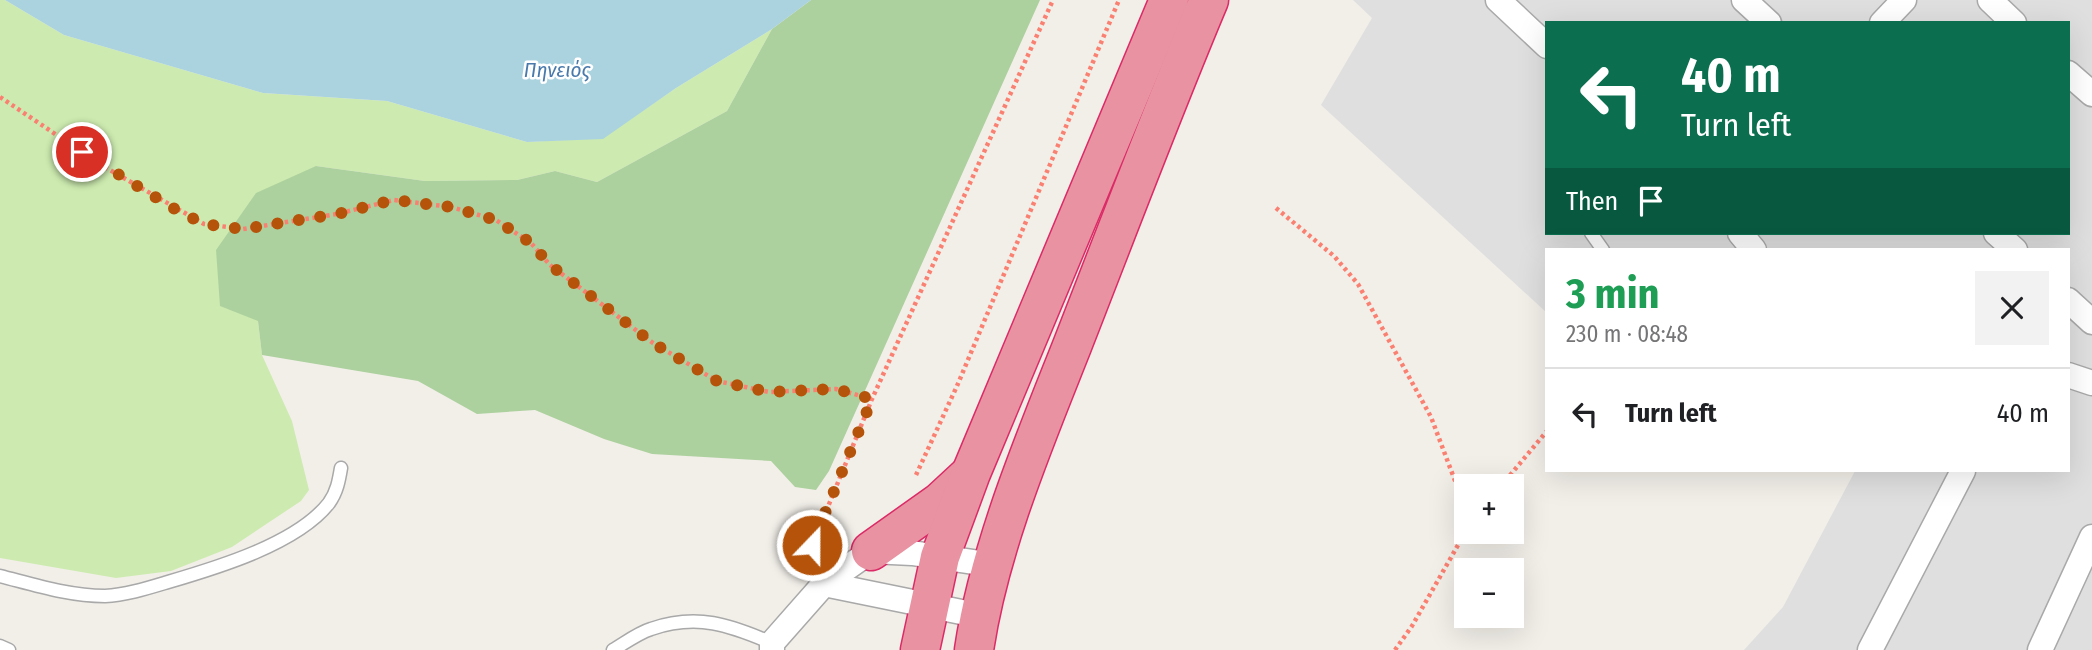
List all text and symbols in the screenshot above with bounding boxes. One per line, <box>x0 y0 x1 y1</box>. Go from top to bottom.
text: 40 m <box>1681 46 1781 105</box>
icon: left <box>1566 49 1657 140</box>
water label: Πηνειός <box>524 57 591 83</box>
text: Turn left <box>1681 106 1791 144</box>
pin <box>52 122 112 182</box>
icon: arrive <box>63 133 101 171</box>
icon: arrive <box>1632 182 1670 220</box>
text: Then <box>1566 186 1618 217</box>
text: 3 min <box>1566 269 1660 319</box>
button: close <box>1975 271 2049 345</box>
text: 230 m · 08:48 <box>1566 320 1688 348</box>
icon: left <box>1566 395 1604 433</box>
text: Turn left <box>1625 398 1717 429</box>
text: 40 m <box>1997 398 2049 429</box>
map controls <box>1454 474 1524 628</box>
button: + <box>1454 474 1524 544</box>
position arrow <box>775 508 849 582</box>
button: − <box>1454 558 1524 628</box>

